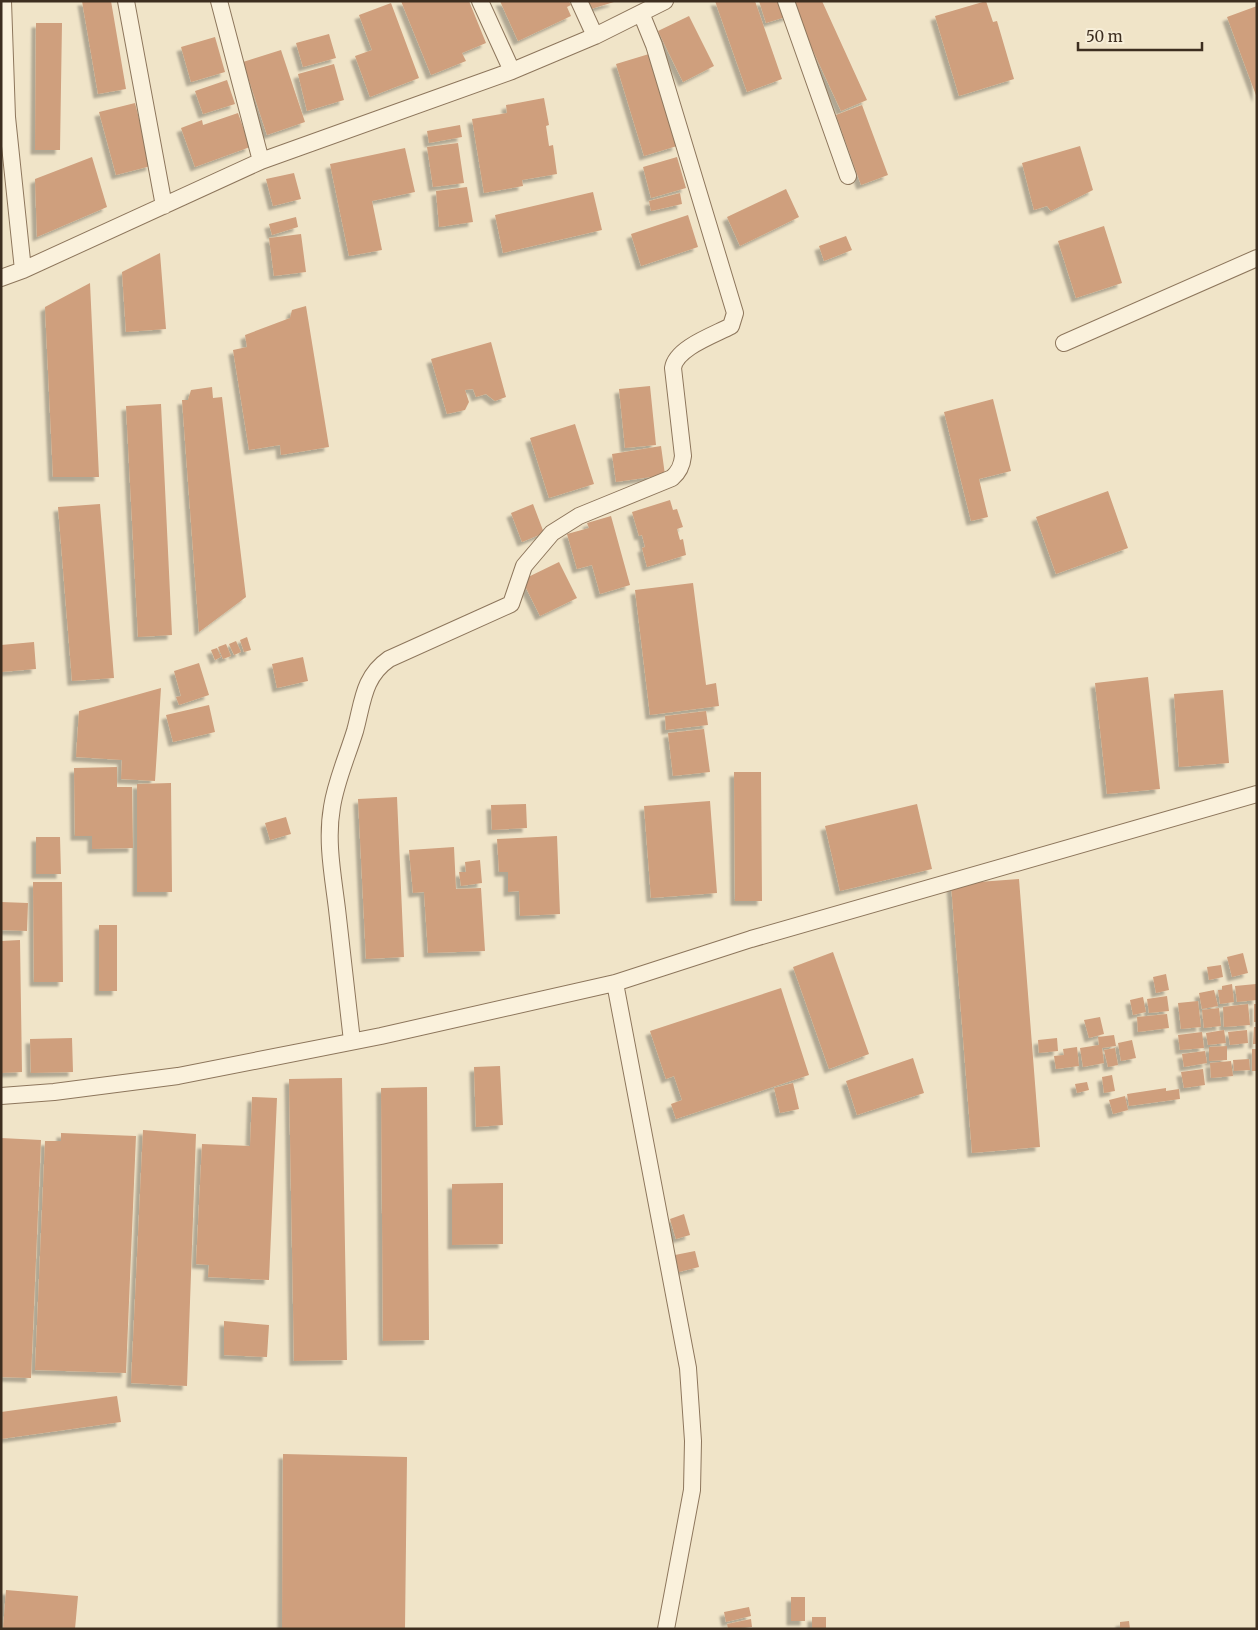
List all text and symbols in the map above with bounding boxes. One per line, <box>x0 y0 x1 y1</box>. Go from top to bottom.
scale bar <box>1078 20 1202 52</box>
text: 50 m <box>1086 27 1123 46</box>

